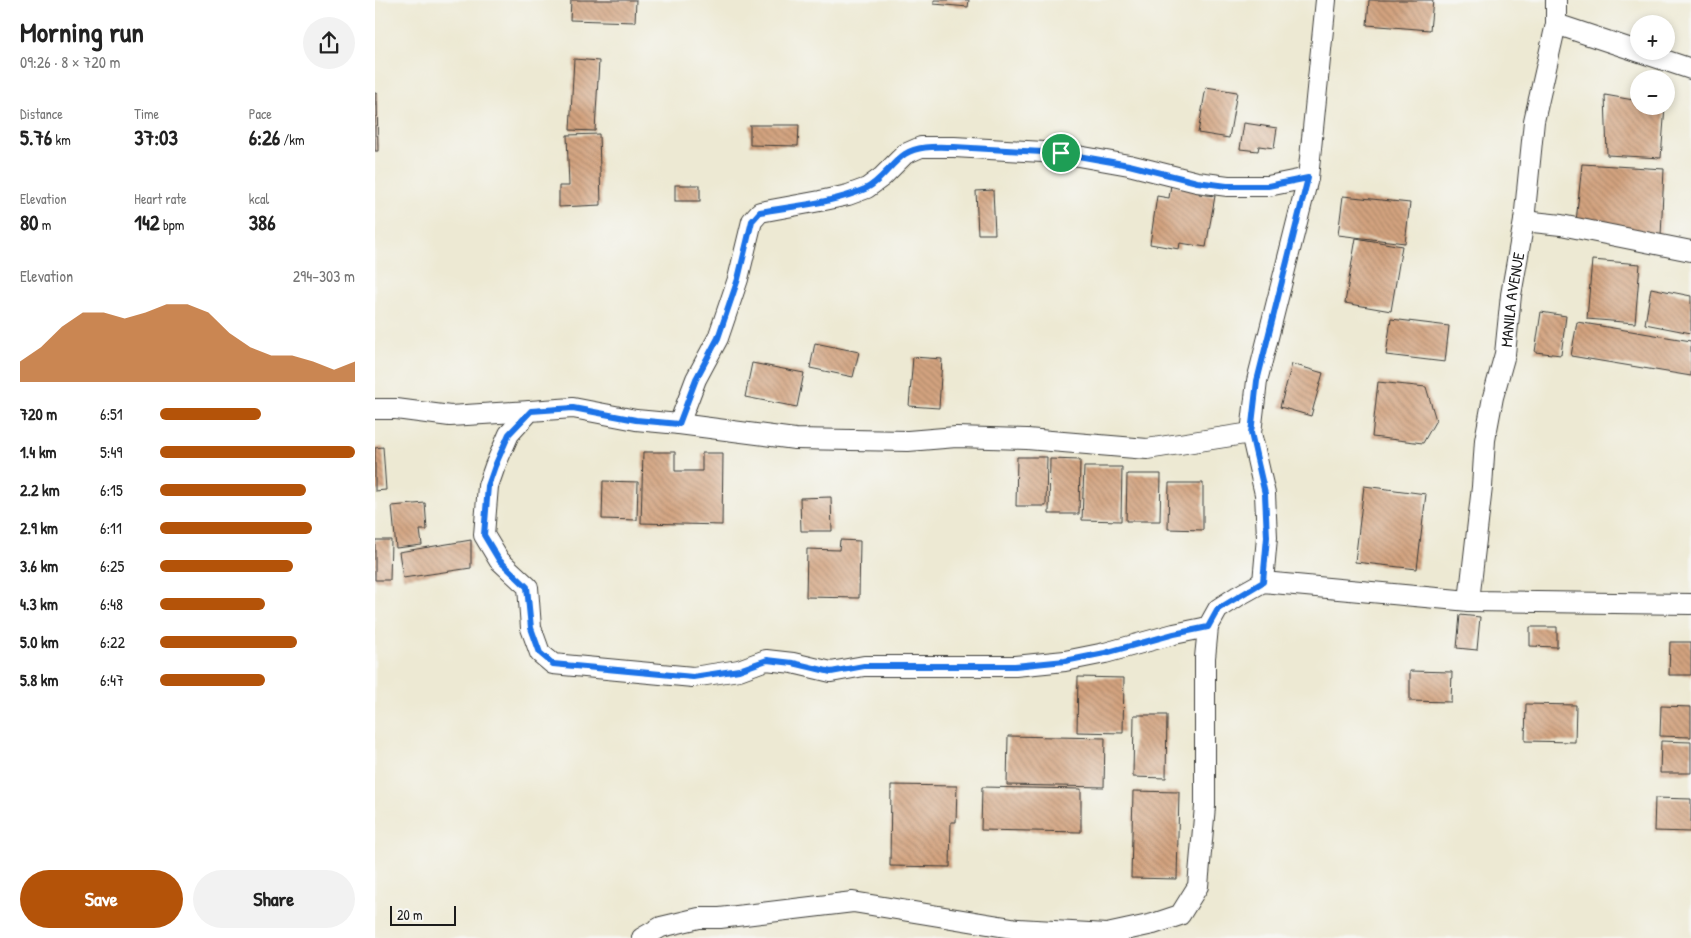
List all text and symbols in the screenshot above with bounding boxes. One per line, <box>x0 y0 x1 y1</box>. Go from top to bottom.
text: Morning run <box>20 13 144 51</box>
map controls <box>1630 15 1675 115</box>
button: + <box>1630 15 1675 60</box>
button: share <box>303 17 355 69</box>
text: 09:26 · 8 × 720 m <box>20 51 120 73</box>
button: − <box>1630 70 1675 115</box>
text: Distance <box>20 104 63 123</box>
text: Time <box>134 104 159 123</box>
text: Pace <box>249 104 272 123</box>
text: 5.76 <box>20 123 52 152</box>
text: 37:03 <box>134 123 178 152</box>
text: 6:26 <box>249 123 280 152</box>
text: km <box>52 130 71 149</box>
text: /km <box>280 130 305 149</box>
pin <box>1040 132 1082 174</box>
icon: arrive <box>1047 139 1075 167</box>
text: Elevation <box>20 189 67 208</box>
text: Heart rate <box>134 189 187 208</box>
text: kcal <box>249 189 269 208</box>
text: 80 <box>20 208 39 237</box>
text: 142 <box>134 208 160 237</box>
text: 386 <box>249 208 276 237</box>
text: m <box>39 215 51 234</box>
text: bpm <box>160 215 184 234</box>
street label: MANILA AVENUE <box>1495 251 1529 348</box>
text: Elevation <box>20 265 73 287</box>
text: 294–303 m <box>293 265 355 287</box>
text: 720 m <box>20 403 57 425</box>
text: 6:51 <box>100 403 123 425</box>
text: 1.4 km <box>20 441 56 463</box>
text: 5:49 <box>100 441 122 463</box>
text: 2.2 km <box>20 479 60 501</box>
text: 6:15 <box>100 479 123 501</box>
text: 2.9 km <box>20 517 58 539</box>
text: 6:11 <box>100 517 122 539</box>
text: 3.6 km <box>20 555 58 577</box>
text: 6:25 <box>100 555 124 577</box>
text: 4.3 km <box>20 593 58 615</box>
text: 6:48 <box>100 593 123 615</box>
text: 5.0 km <box>20 631 59 653</box>
text: 6:22 <box>100 631 125 653</box>
text: 5.8 km <box>20 669 58 691</box>
text: 6:47 <box>100 669 124 691</box>
button: Save <box>20 870 183 928</box>
button: Share <box>193 870 355 928</box>
scale bar <box>390 903 456 926</box>
text: 20 m <box>397 905 423 924</box>

